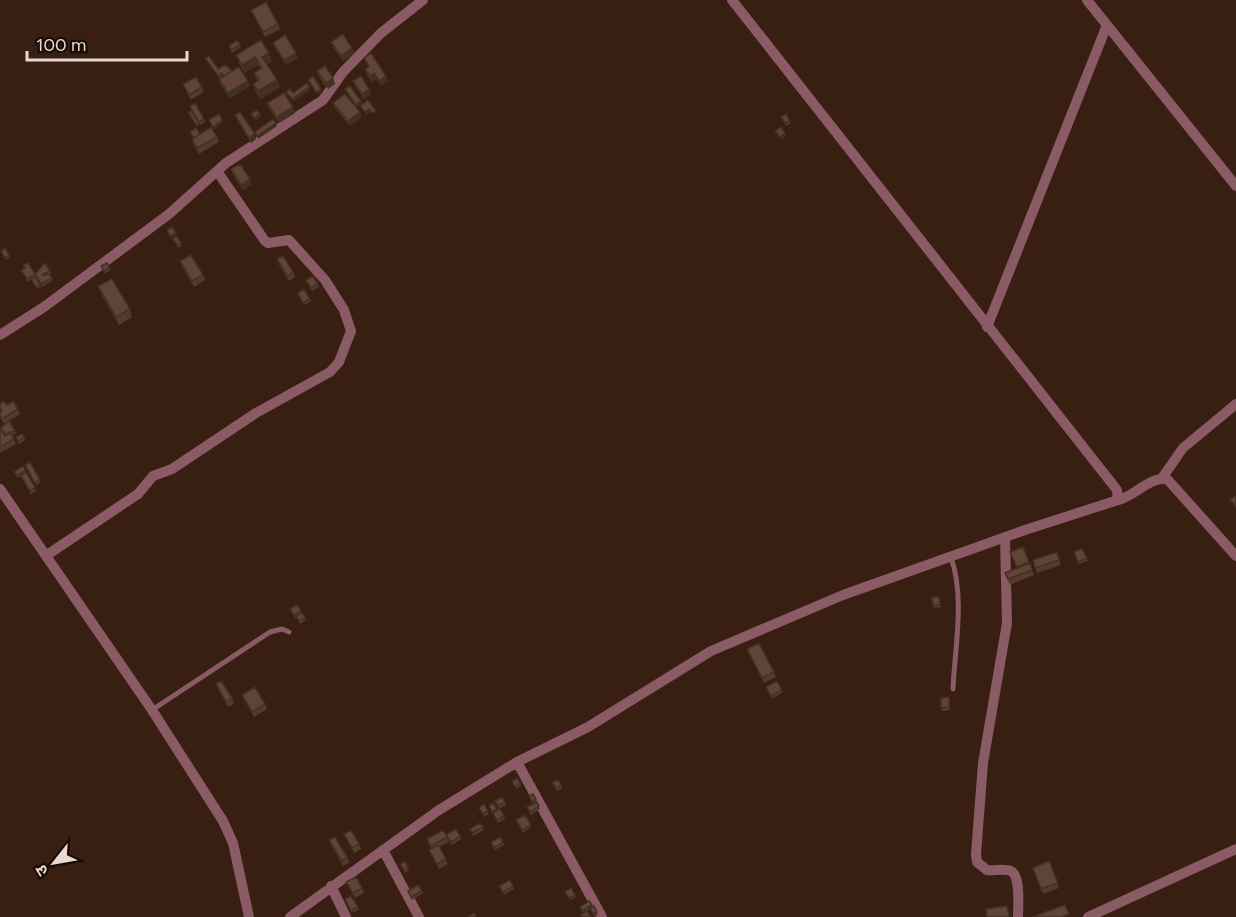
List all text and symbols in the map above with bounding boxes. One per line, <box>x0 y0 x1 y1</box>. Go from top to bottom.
scale bar <box>27 24 188 62</box>
text: 100 m <box>36 34 86 56</box>
north arrow <box>24 833 84 893</box>
text: उ <box>31 861 52 879</box>

